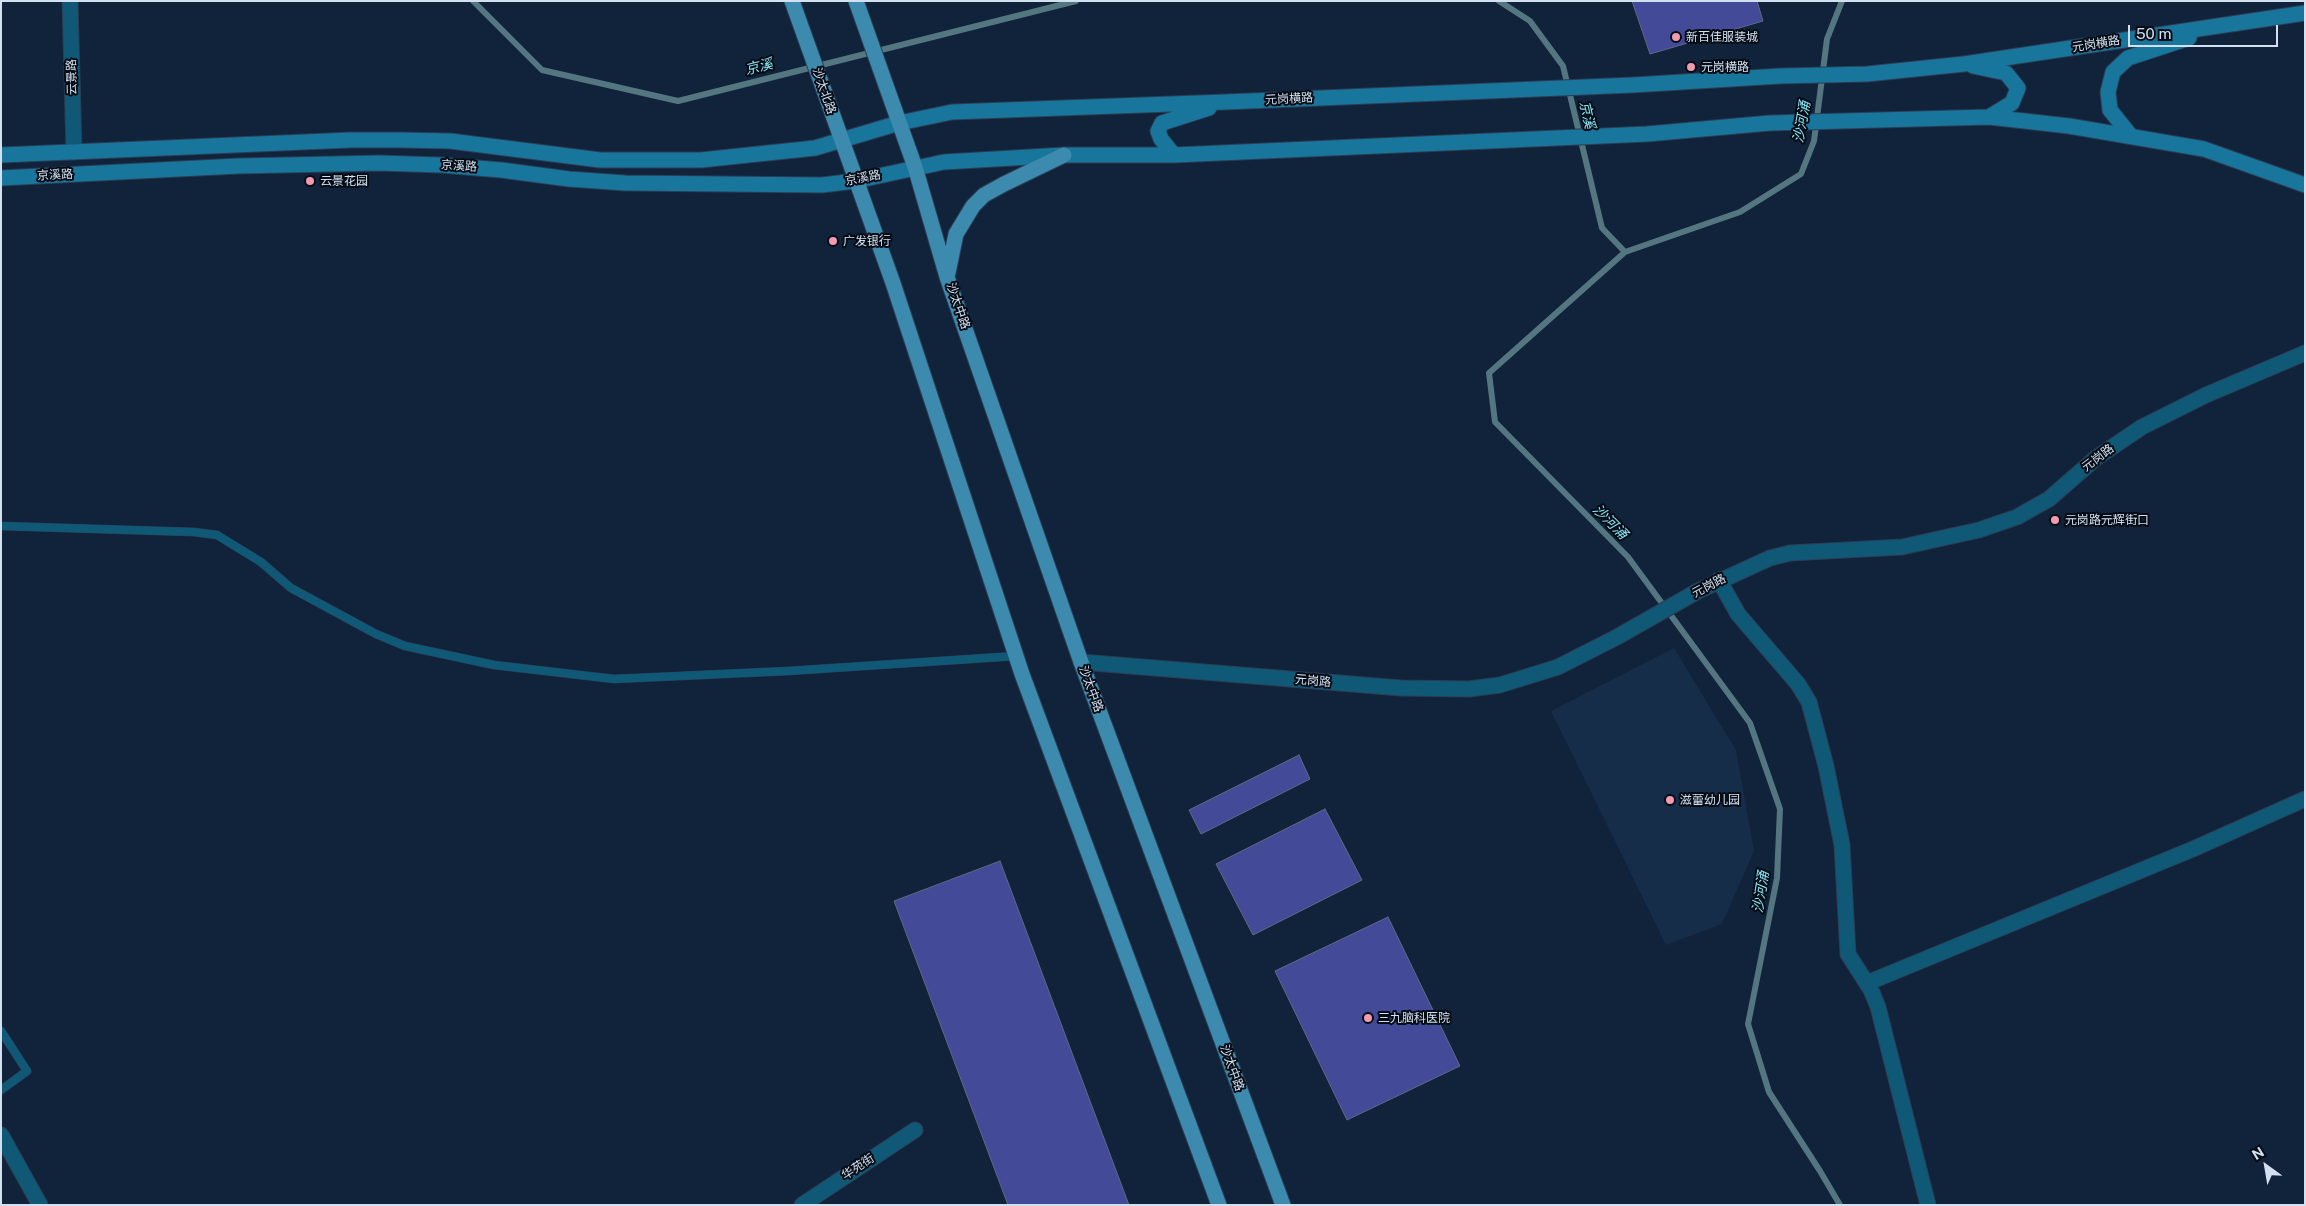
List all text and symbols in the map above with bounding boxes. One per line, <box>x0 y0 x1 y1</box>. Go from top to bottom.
scale bar <box>2131 15 2281 47</box>
text: 50 m <box>2136 25 2171 42</box>
place label: 新百佳服装城 <box>1686 30 1758 44</box>
marker: 新百佳服装城 <box>1670 31 1682 43</box>
street label: 元岗横路 <box>2071 33 2121 55</box>
water label: 京溪 <box>743 55 775 79</box>
street label: 云景路 <box>64 59 80 95</box>
place label: 元岗横路 <box>1701 60 1749 74</box>
marker: 元岗横路 <box>1685 61 1697 73</box>
street label: 沙太北路 <box>809 66 839 116</box>
street label: 元岗横路 <box>1265 91 1313 107</box>
water label: 京溪 <box>1576 99 1598 131</box>
water label: 沙河涌 <box>1790 100 1814 144</box>
street label: 京溪路 <box>441 158 477 174</box>
street label: 京溪路 <box>37 167 73 183</box>
street label: 京溪路 <box>844 167 882 189</box>
place label: 云景花园 <box>320 174 368 188</box>
marker: 云景花园 <box>304 175 316 187</box>
place label: 广发银行 <box>843 234 891 248</box>
marker: 广发银行 <box>827 235 839 247</box>
street label: 沙太中路 <box>943 281 973 331</box>
street label: 元岗路 <box>2079 441 2117 475</box>
water label: 沙河涌 <box>1589 501 1631 543</box>
place label: 元岗路元辉街口 <box>2065 513 2149 527</box>
marker: 元岗路元辉街口 <box>2049 514 2061 526</box>
street label: 元岗路 <box>1690 571 1728 601</box>
street label: 沙太中路 <box>1076 664 1106 714</box>
street label: 元岗路 <box>1294 672 1332 690</box>
place label: 滋蕾幼儿园 <box>1680 793 1740 807</box>
marker: 滋蕾幼儿园 <box>1664 794 1676 806</box>
water label: 沙河涌 <box>1749 870 1773 914</box>
place label: 三九脑科医院 <box>1378 1011 1450 1025</box>
marker: 三九脑科医院 <box>1362 1012 1374 1024</box>
street label: 沙太中路 <box>1217 1043 1247 1093</box>
north arrow <box>2241 1141 2291 1191</box>
text: N <box>2249 1144 2267 1163</box>
street label: 华苑街 <box>839 1151 877 1183</box>

